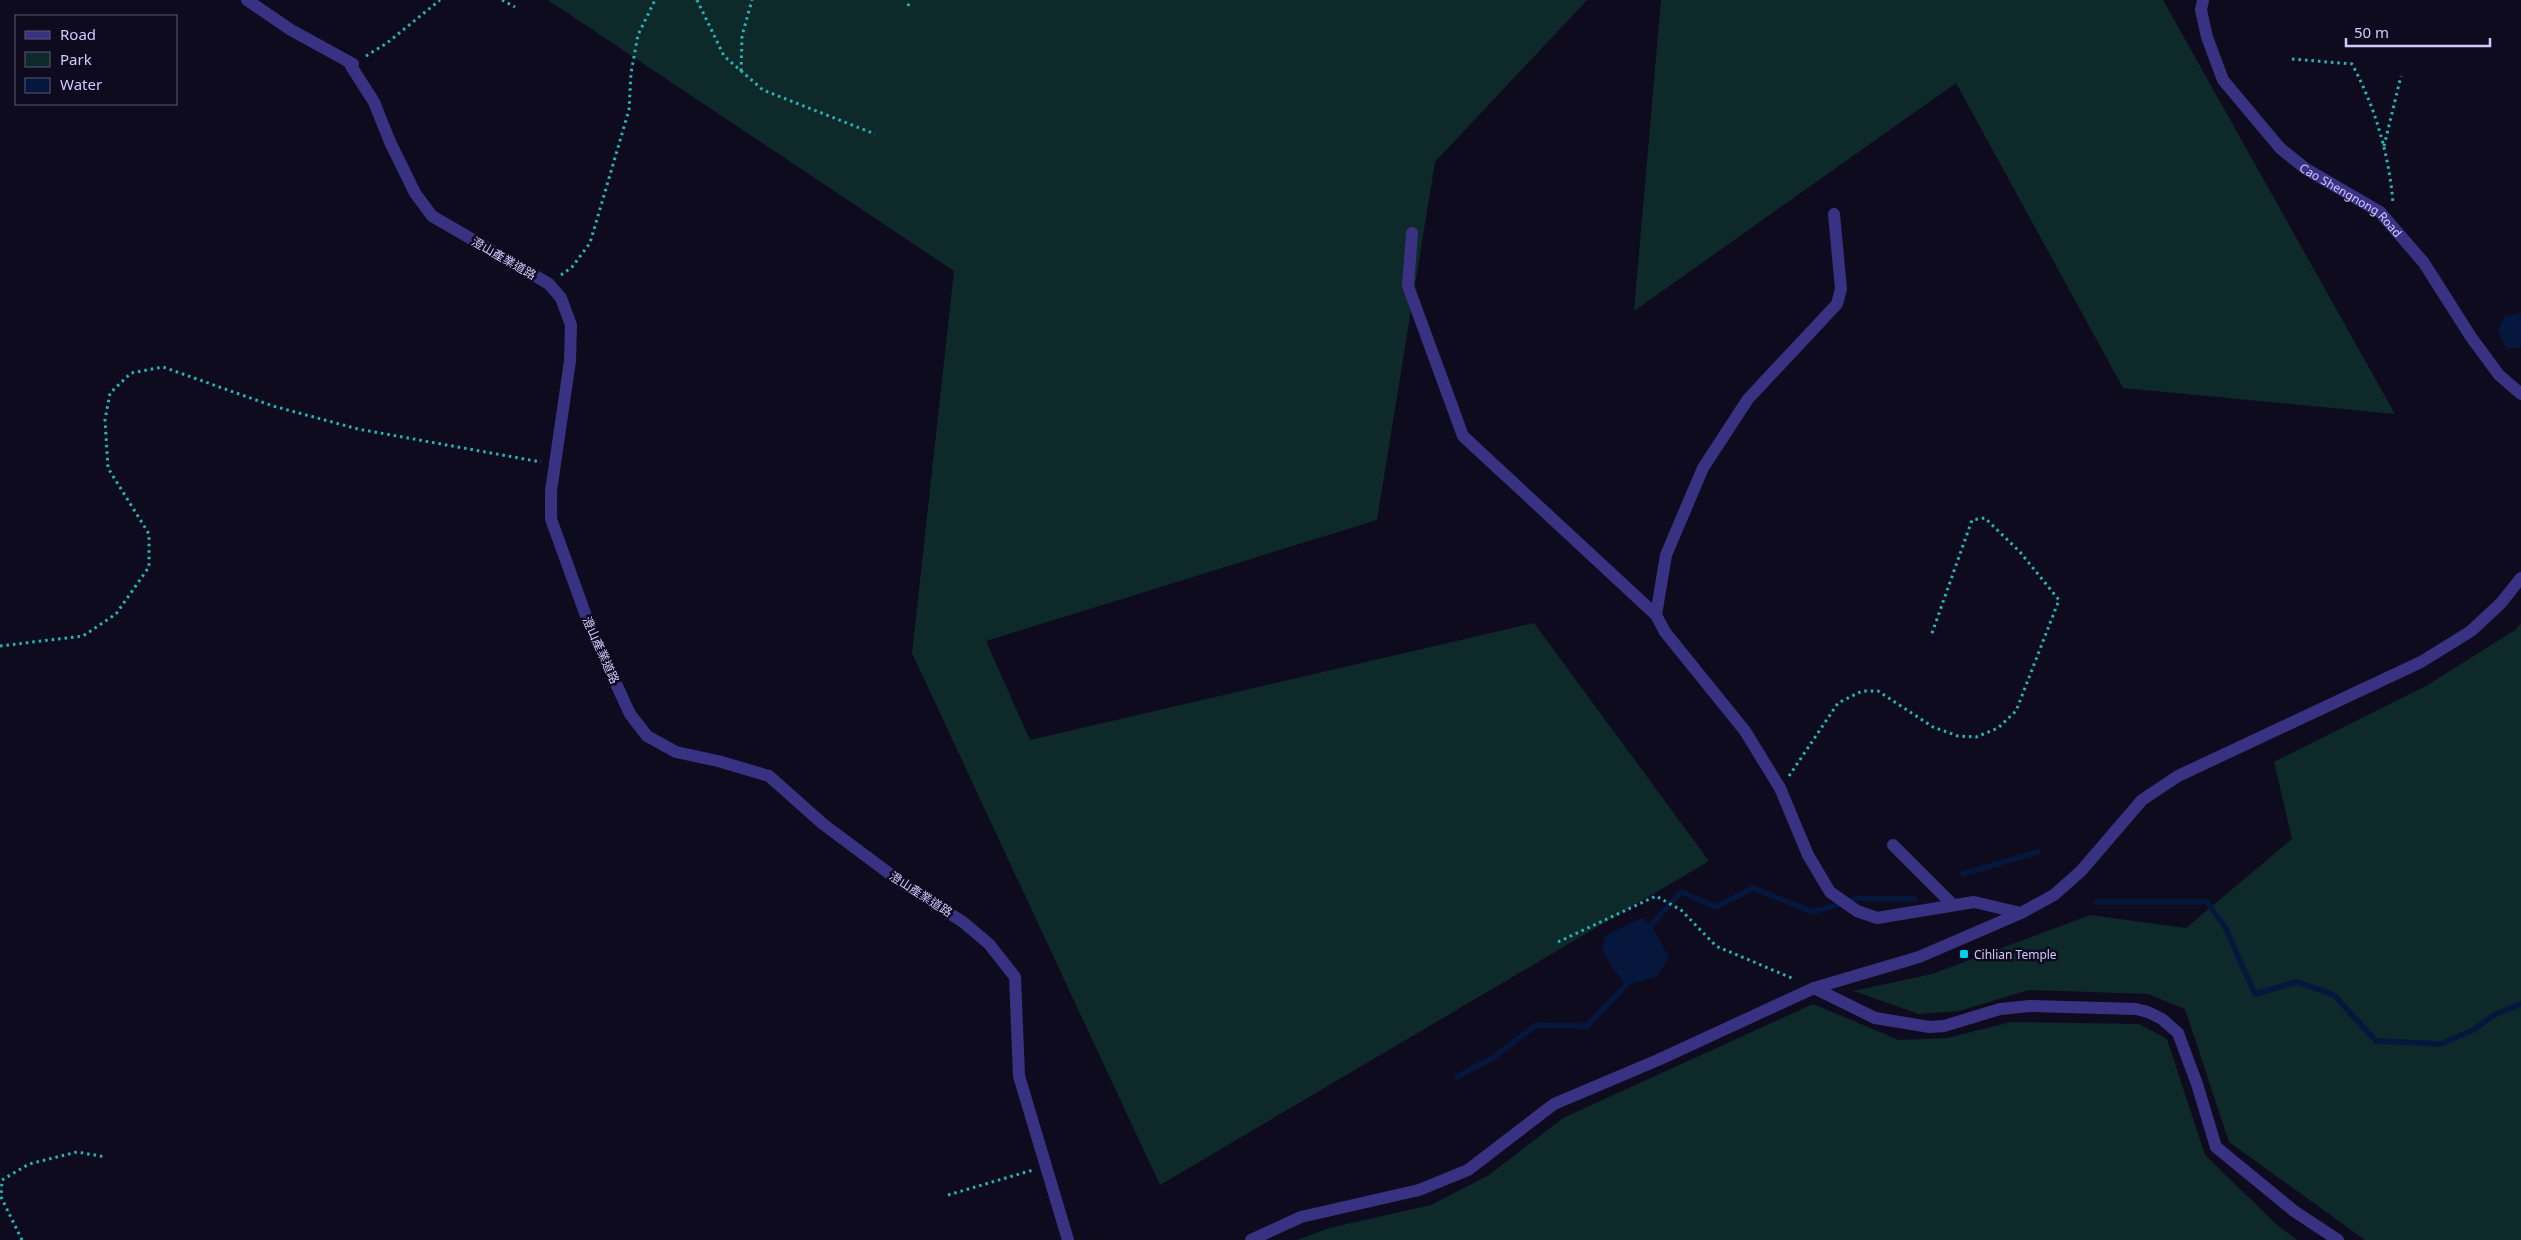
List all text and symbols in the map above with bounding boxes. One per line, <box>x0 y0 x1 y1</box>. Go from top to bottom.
legend <box>15 15 178 105</box>
scale bar <box>2346 15 2490 47</box>
text: 50 m <box>2354 22 2389 42</box>
text: Road <box>60 24 96 44</box>
text: Park <box>60 49 92 69</box>
text: Water <box>60 74 102 94</box>
street label: Cao Shengnong Road <box>2296 159 2406 241</box>
street label: 澄山產業道路 <box>469 233 539 283</box>
street label: 澄山產業道路 <box>579 614 623 686</box>
street label: 澄山產業道路 <box>886 867 956 921</box>
place label: Cihlian Temple <box>1974 946 2057 963</box>
marker: Cihlian Temple <box>1958 948 1970 960</box>

